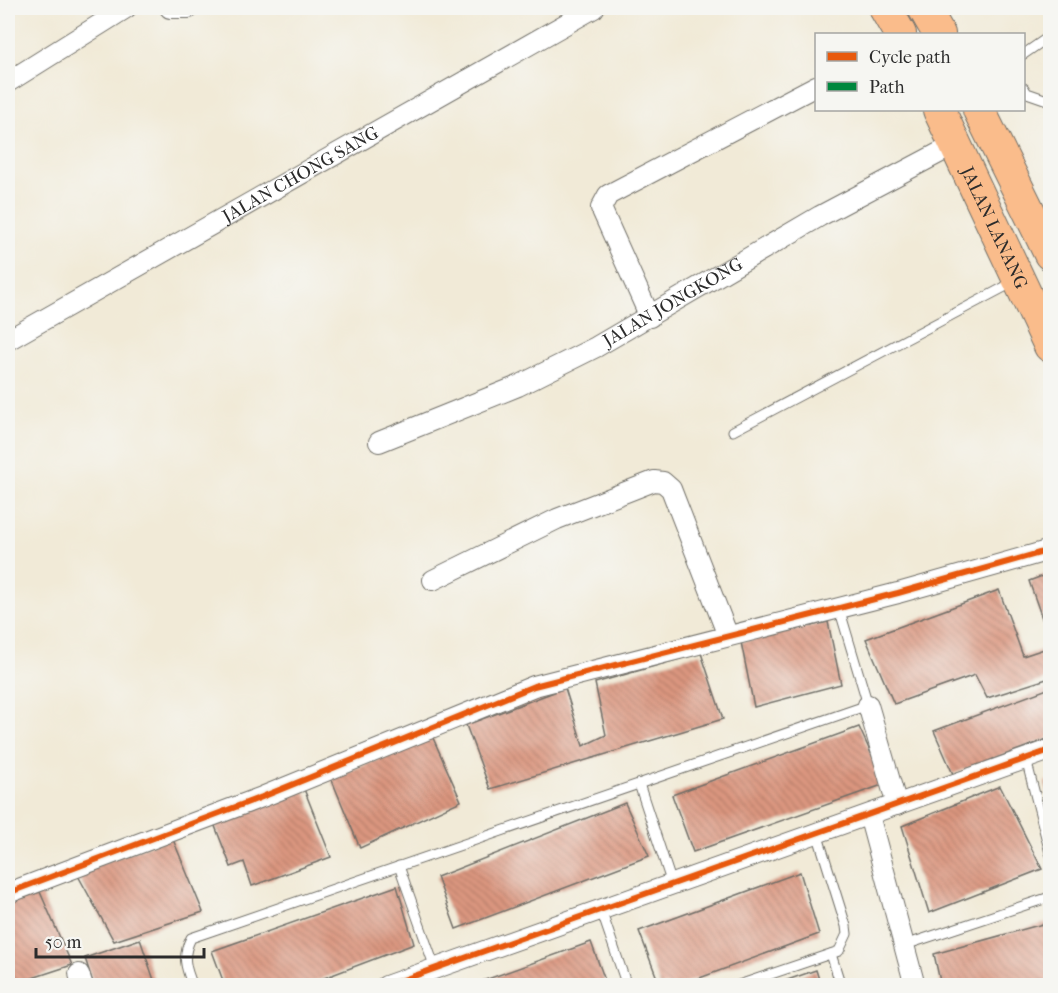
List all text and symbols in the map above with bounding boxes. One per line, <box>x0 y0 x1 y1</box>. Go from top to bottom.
legend <box>815 33 1025 111</box>
text: Cycle path <box>869 47 950 68</box>
text: Path <box>869 77 905 98</box>
street label: JALAN CHONG SANG <box>217 122 382 228</box>
street label: JALAN LANANG <box>956 161 1032 292</box>
street label: JALAN JONGKONG <box>598 253 747 352</box>
scale bar <box>36 921 204 959</box>
text: 50 m <box>45 932 82 953</box>

